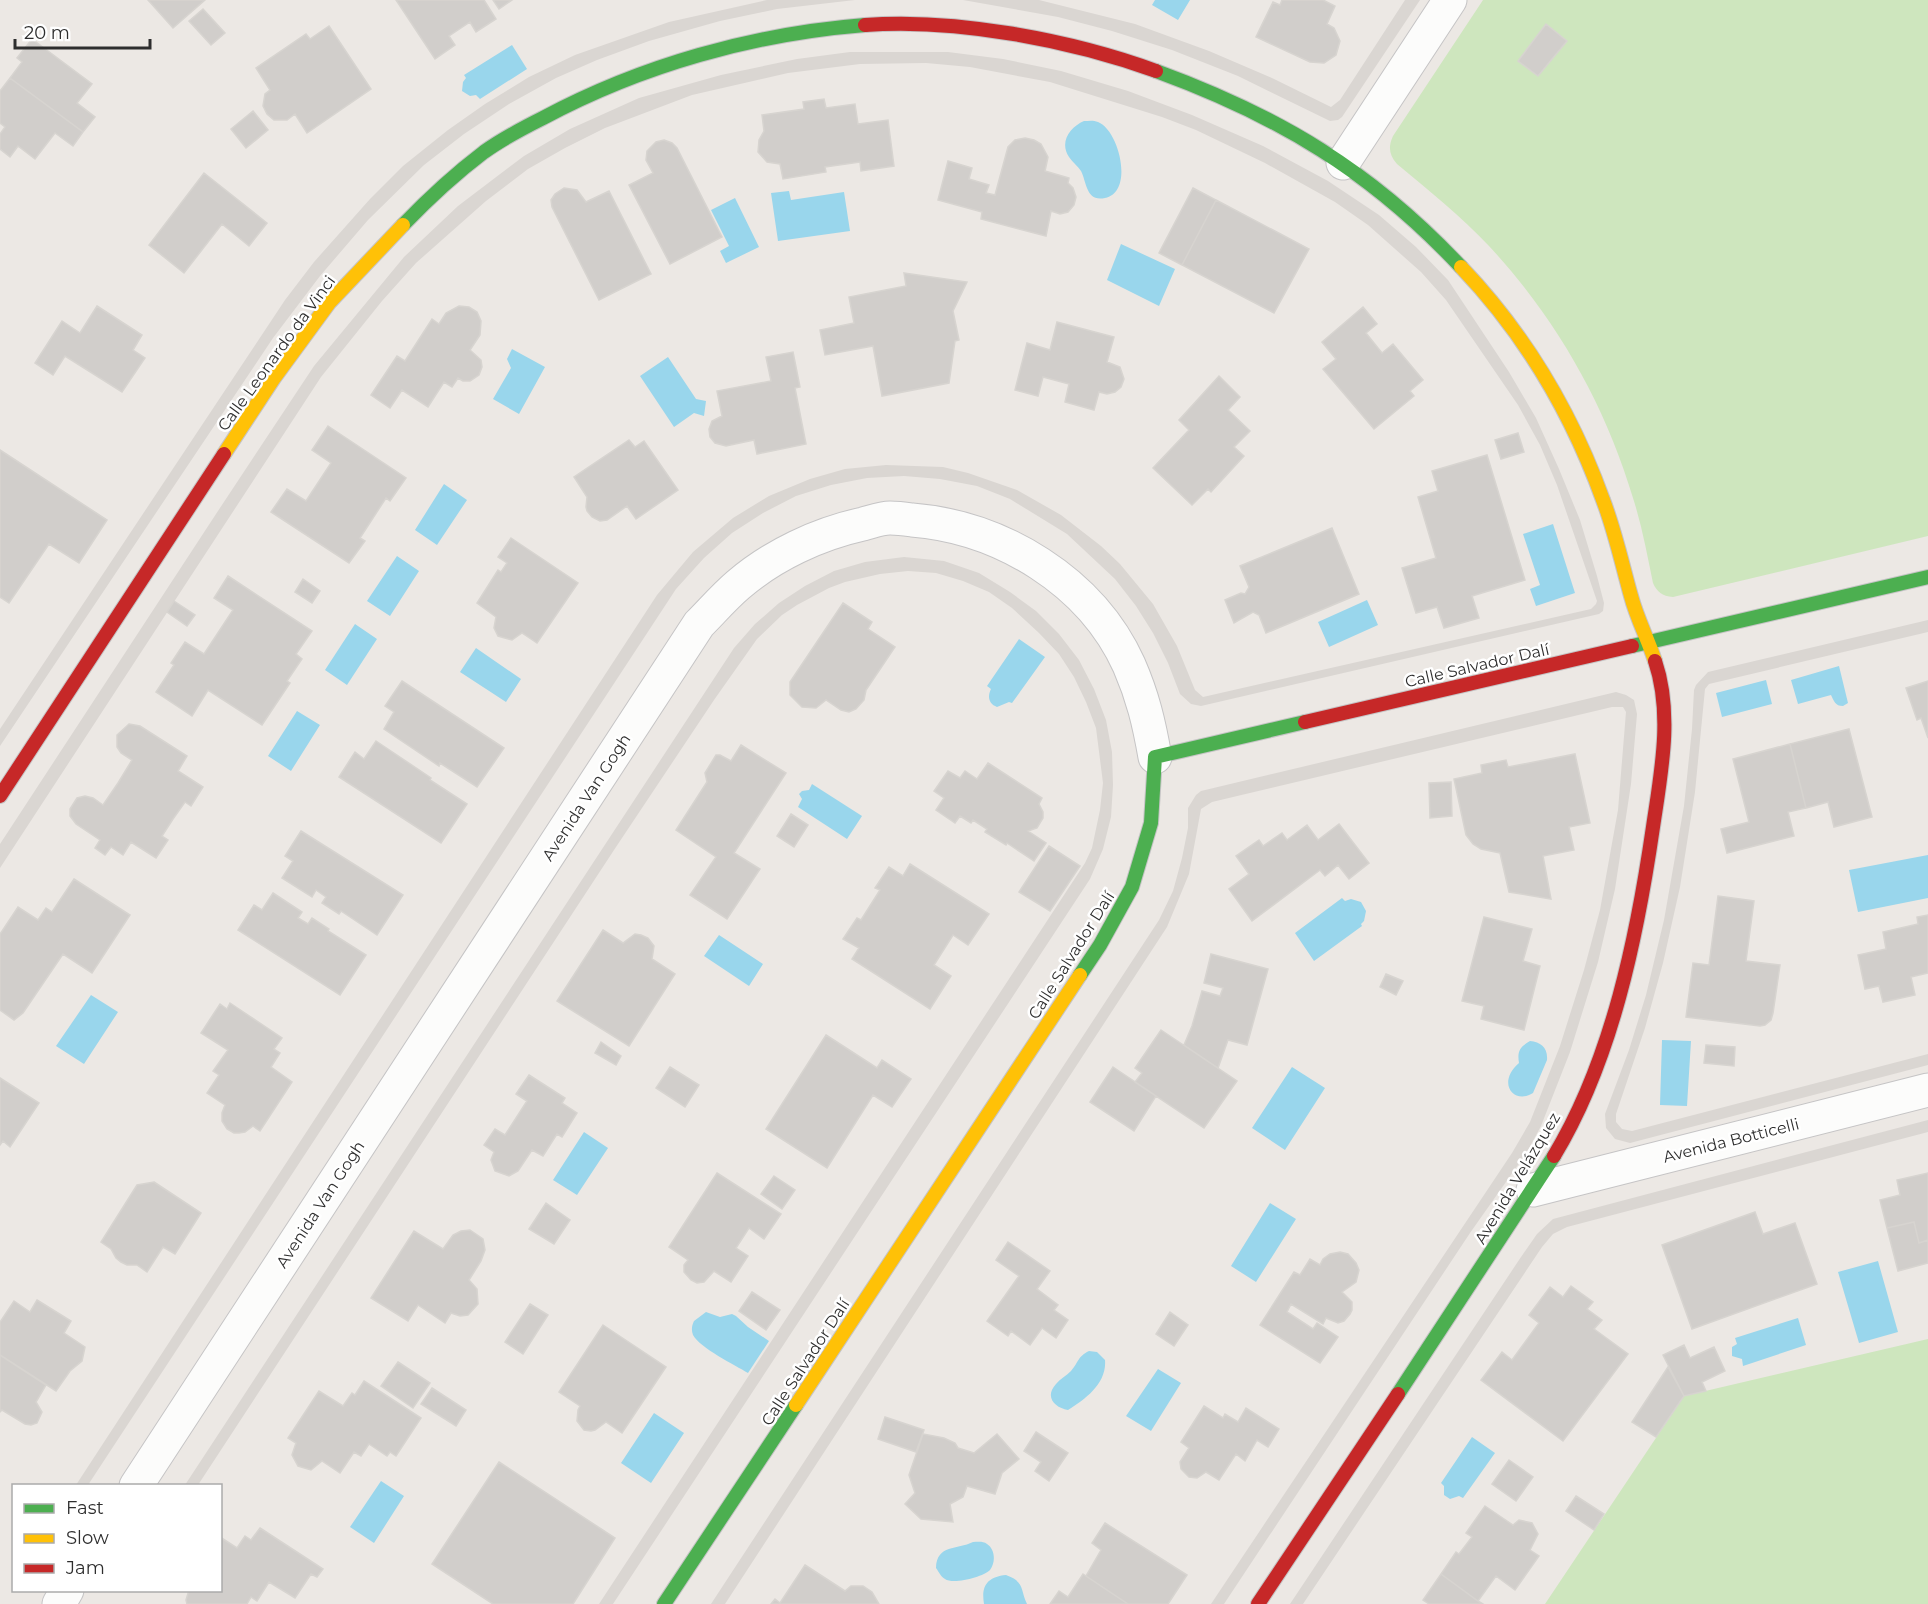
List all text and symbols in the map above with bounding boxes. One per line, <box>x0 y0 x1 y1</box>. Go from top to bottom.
scale bar <box>15 12 150 50</box>
text: 20 m <box>24 22 70 44</box>
street label: Calle Leonardo da Vinci <box>214 272 339 435</box>
street label: Calle Salvador Dalí <box>1403 640 1552 691</box>
street label: Avenida Van Gogh <box>538 730 635 864</box>
street label: Calle Salvador Dalí <box>1024 887 1119 1023</box>
street label: Avenida Velázquez <box>1471 1109 1564 1247</box>
street label: Avenida Botticelli <box>1661 1114 1801 1167</box>
street label: Avenida Van Gogh <box>272 1137 369 1271</box>
street label: Calle Salvador Dalí <box>757 1295 854 1429</box>
legend <box>12 1484 222 1592</box>
text: Fast <box>66 1497 104 1519</box>
text: Slow <box>66 1527 109 1549</box>
text: Jam <box>65 1557 105 1579</box>

